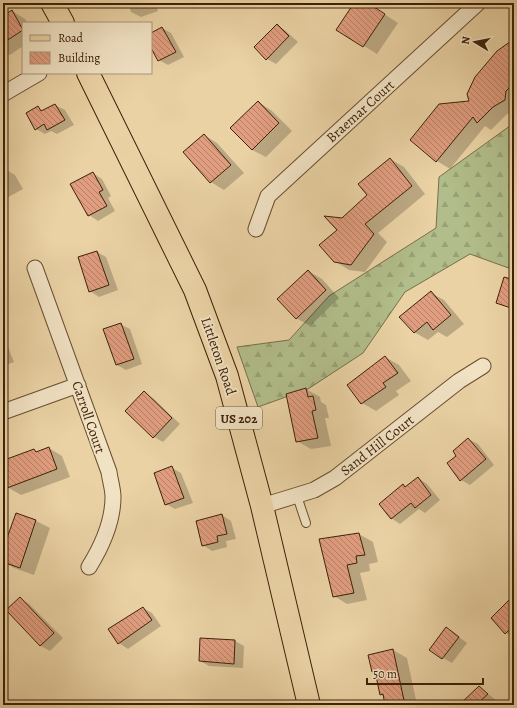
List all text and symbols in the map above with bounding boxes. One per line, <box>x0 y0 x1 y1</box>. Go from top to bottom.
legend <box>22 22 152 74</box>
north arrow <box>455 22 495 62</box>
text: Road <box>58 30 84 46</box>
text: N <box>458 35 474 46</box>
text: Building <box>58 50 100 66</box>
street label: Braemar Court <box>322 75 399 147</box>
street label: Littleton Road <box>196 315 241 398</box>
street label: Carroll Court <box>67 378 110 456</box>
road number: US 202 <box>216 407 262 429</box>
street label: Sand Hill Court <box>337 410 418 480</box>
scale bar <box>367 660 483 686</box>
text: 50 m <box>373 666 397 682</box>

